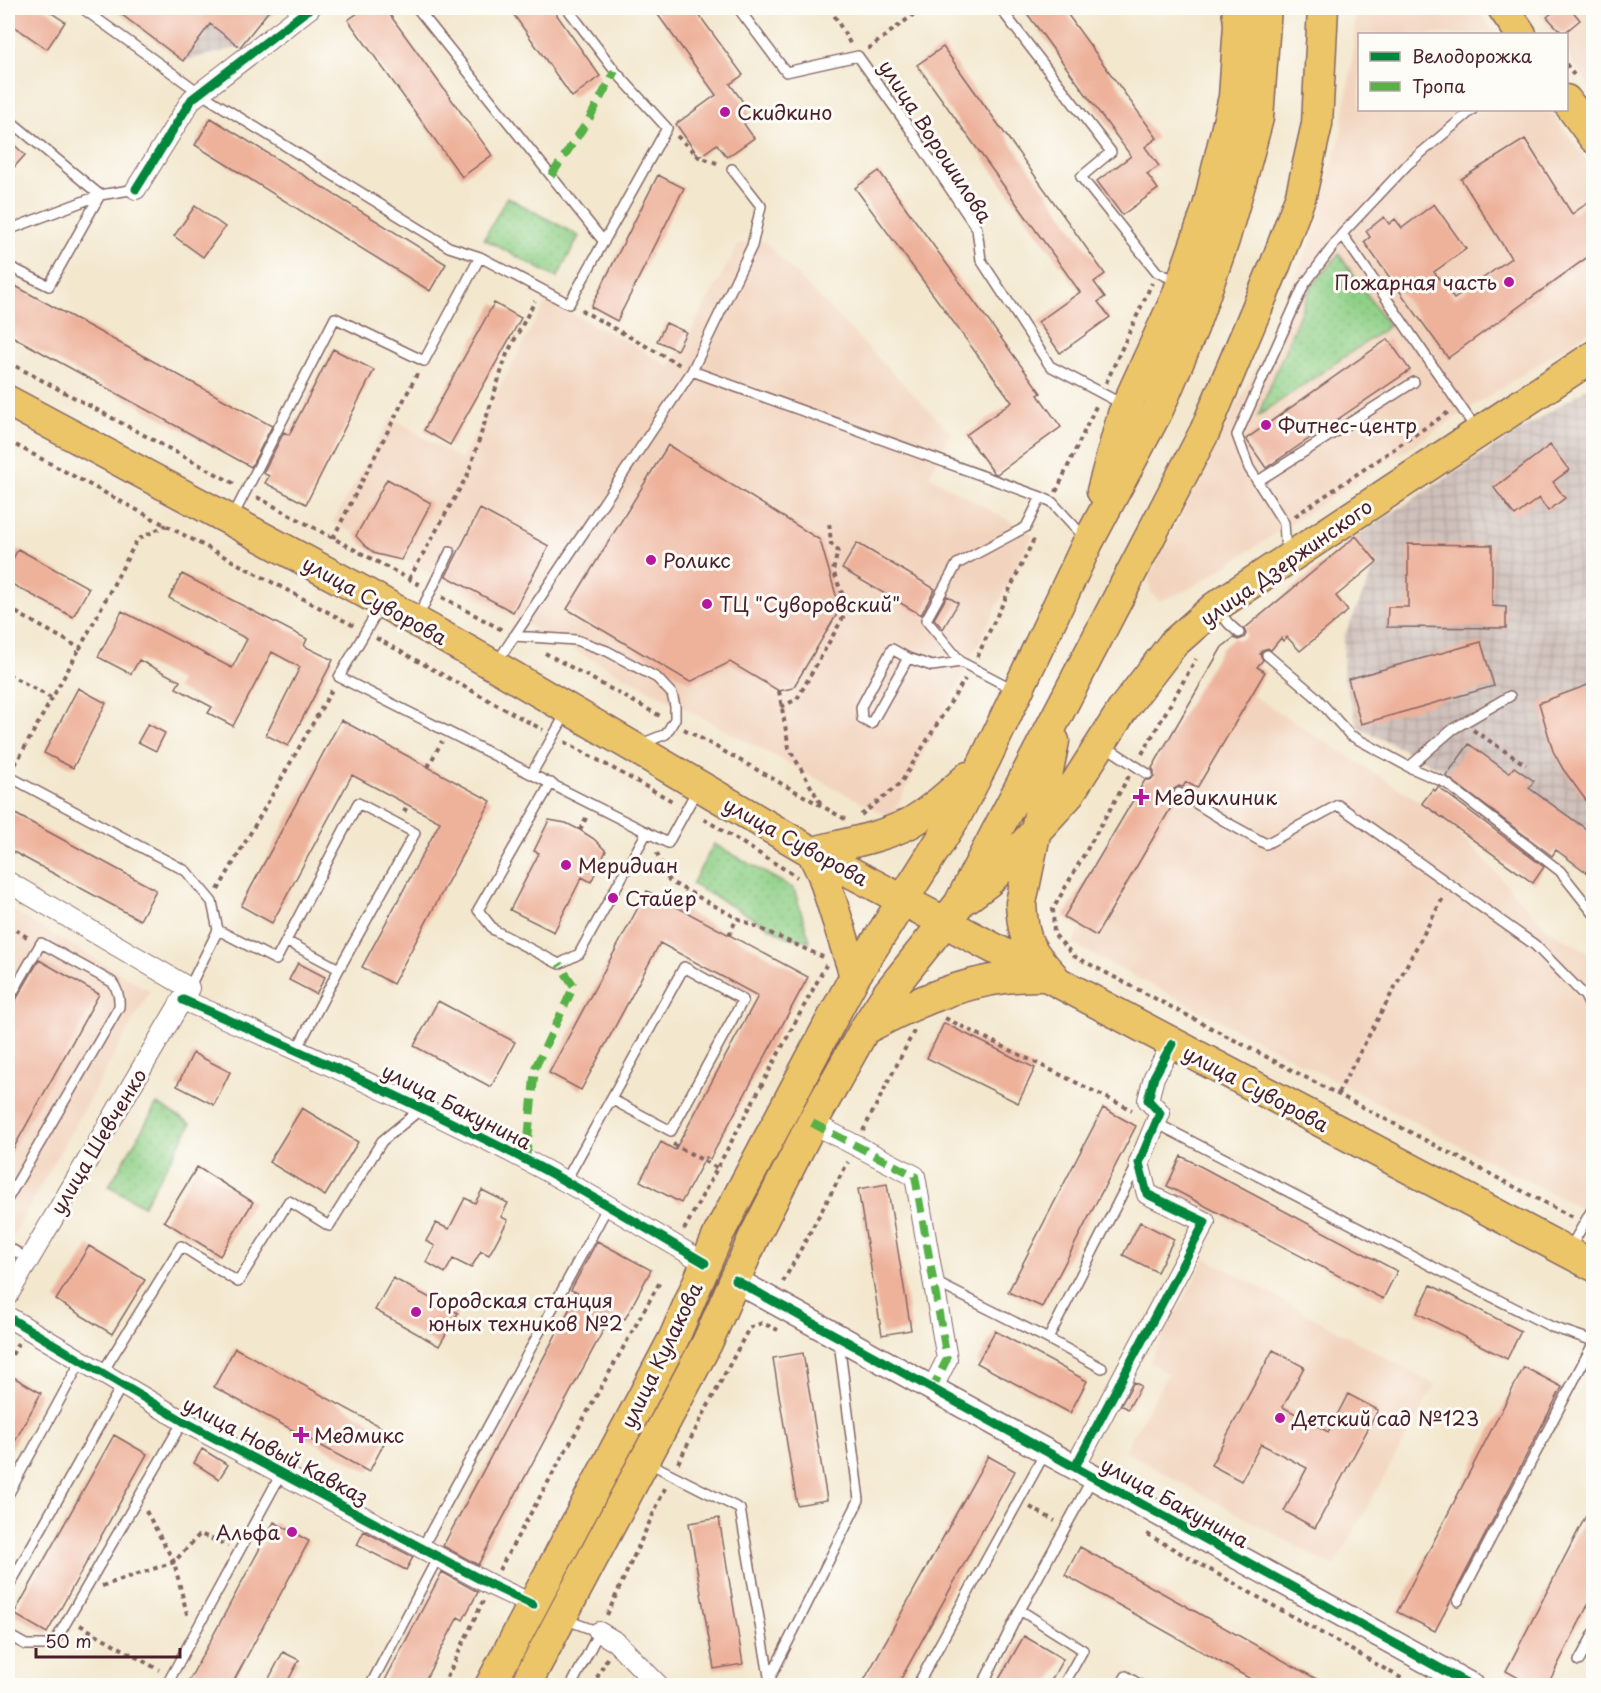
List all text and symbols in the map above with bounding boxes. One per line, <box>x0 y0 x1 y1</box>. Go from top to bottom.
legend <box>1358 33 1568 111</box>
text: Велодорожка <box>1412 42 1533 69</box>
street label: улица Ворошилова <box>872 53 1000 229</box>
text: Тропа <box>1412 72 1465 99</box>
place label: Скидкино <box>737 97 832 127</box>
marker: Скидкино <box>718 105 732 119</box>
place label: Пожарная часть <box>1334 267 1497 297</box>
marker: Пожарная часть <box>1502 275 1516 289</box>
place label: Фитнес-центр <box>1278 410 1417 440</box>
marker: Фитнес-центр <box>1259 418 1273 432</box>
street label: улица Дзержинского <box>1194 491 1378 633</box>
place label: Роликс <box>663 545 731 575</box>
street label: улица Суворова <box>297 548 453 652</box>
marker: Роликс <box>644 553 658 567</box>
place label: ТЦ "Суворовский" <box>719 589 900 619</box>
marker: ТЦ "Суворовский" <box>700 597 714 611</box>
place label: Медиклиник <box>1154 782 1277 812</box>
marker: Медиклиник <box>1132 788 1150 806</box>
street label: улица Суворова <box>718 789 874 893</box>
place label: Меридиан <box>578 850 678 880</box>
marker: Меридиан <box>559 858 573 872</box>
place label: Стайер <box>625 883 697 913</box>
marker: Стайер <box>606 891 620 905</box>
street label: улица Суворова <box>1178 1037 1335 1139</box>
street label: улица Бакунина <box>377 1055 538 1157</box>
street label: улица Шевченко <box>42 1062 154 1220</box>
street label: улица Кулакова <box>613 1276 710 1433</box>
place label: Городская станция юных техников №2 <box>428 1285 623 1338</box>
marker: Городская станция юных техников №2 <box>409 1305 423 1319</box>
street label: улица Новый Кавказ <box>178 1388 374 1512</box>
place label: Детский сад №123 <box>1291 1403 1479 1433</box>
marker: Детский сад №123 <box>1273 1411 1287 1425</box>
place label: Медмикс <box>314 1420 404 1450</box>
marker: Медмикс <box>292 1426 310 1444</box>
street label: улица Бакунина <box>1096 1449 1255 1555</box>
place label: Альфа <box>216 1517 281 1547</box>
marker: Альфа <box>285 1525 299 1539</box>
scale bar <box>36 1621 180 1659</box>
text: 50 m <box>45 1627 92 1654</box>

